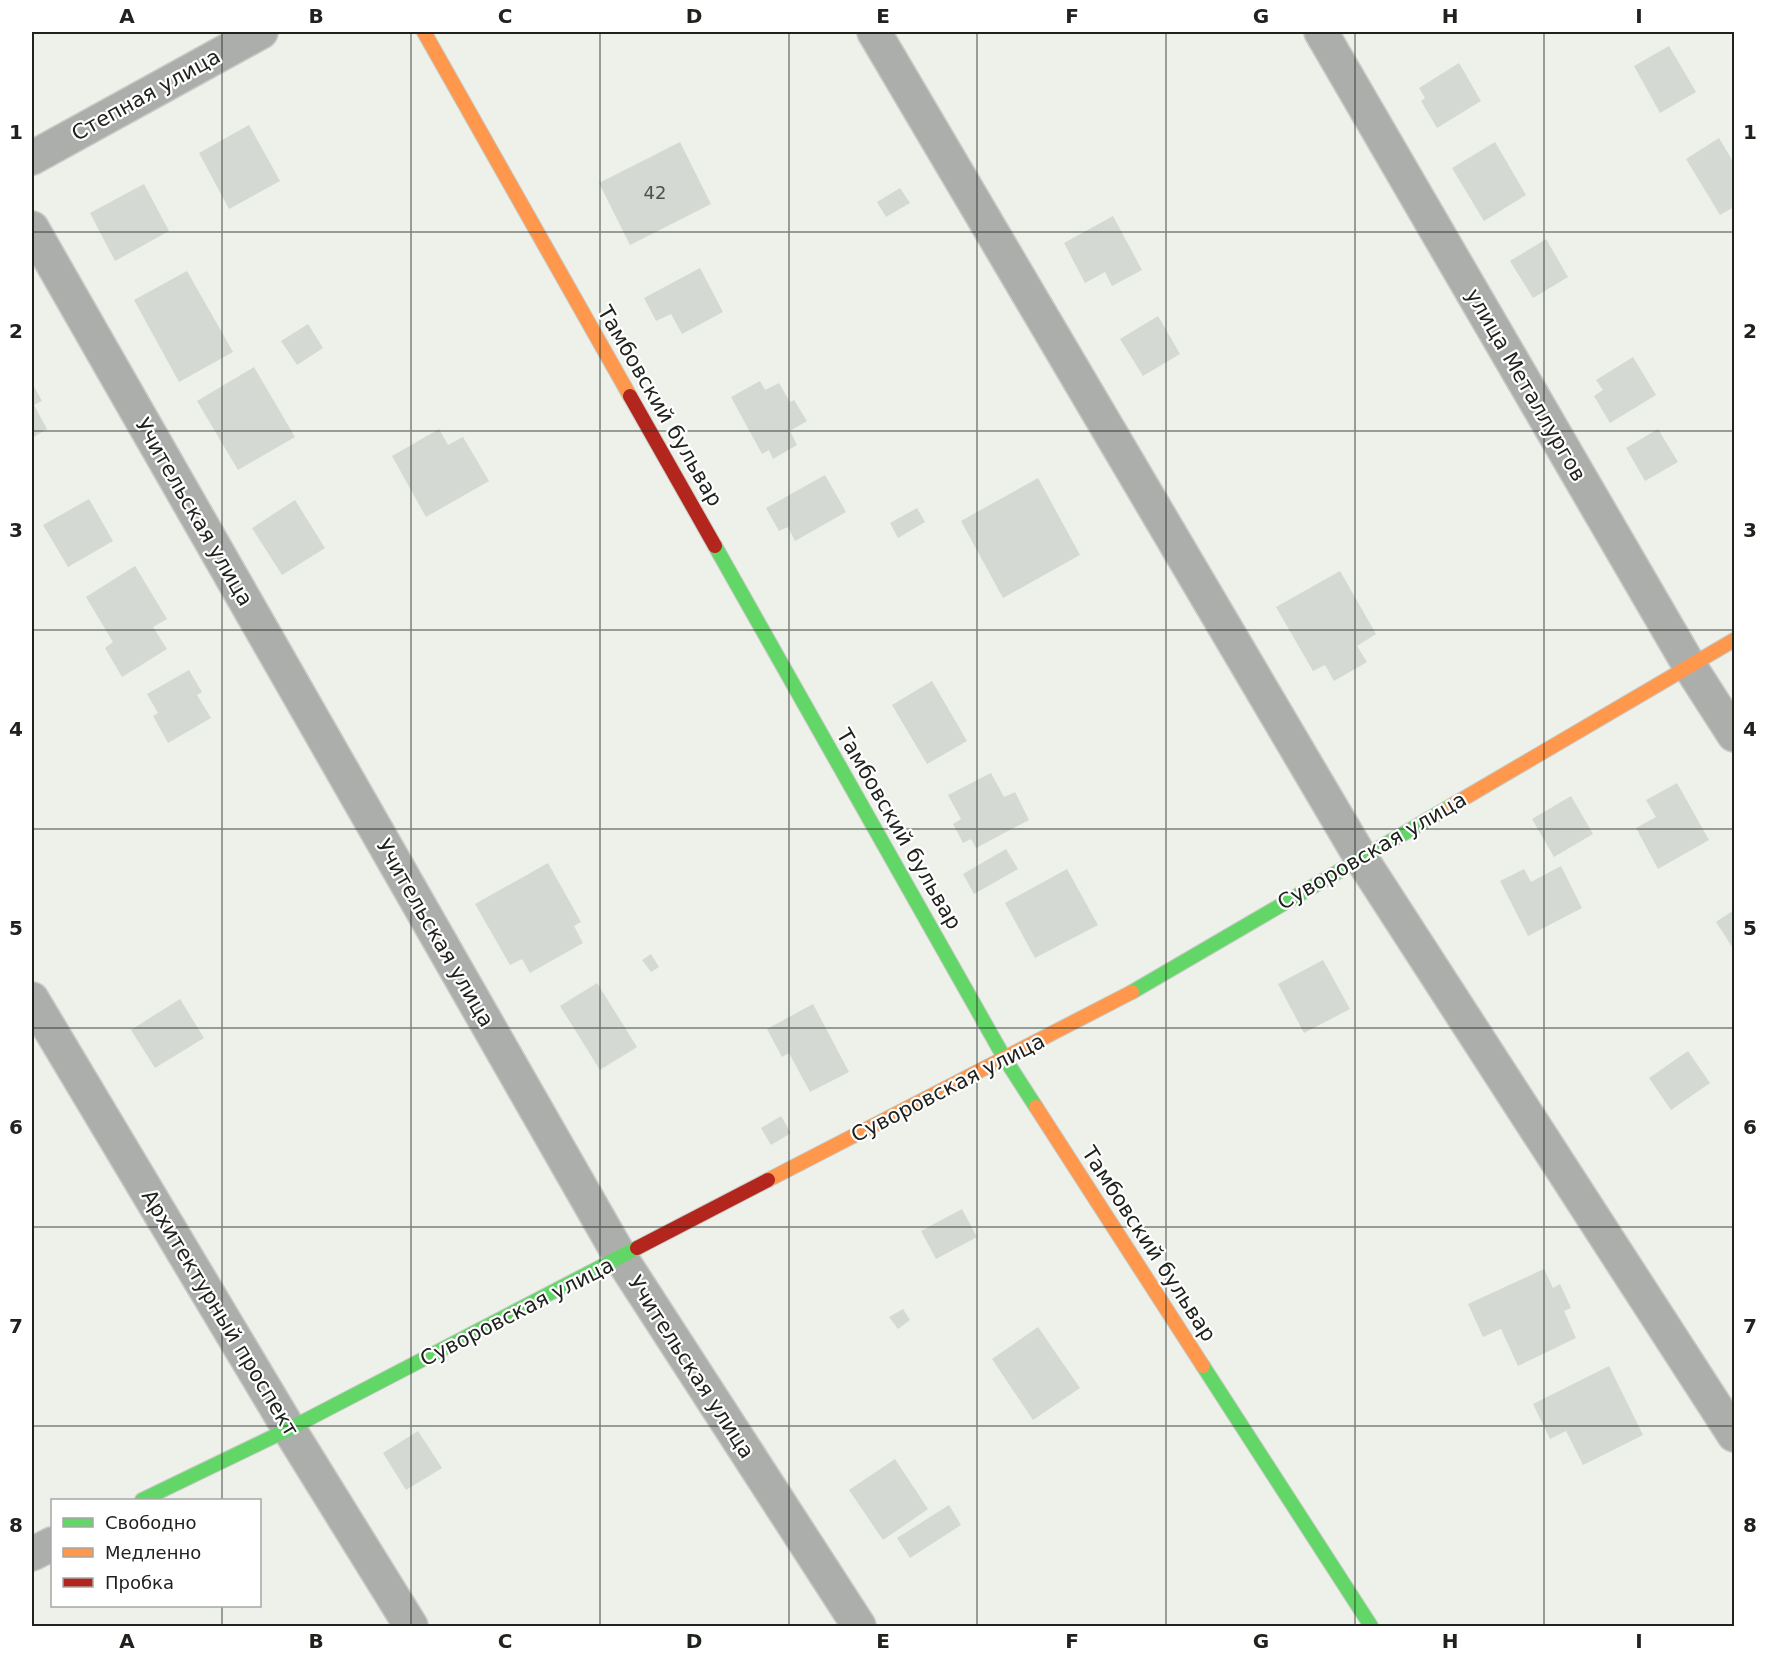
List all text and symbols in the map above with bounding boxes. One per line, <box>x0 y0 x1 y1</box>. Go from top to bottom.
text: A <box>119 4 135 28</box>
text: B <box>308 4 324 28</box>
text: C <box>498 4 512 28</box>
text: D <box>686 4 702 28</box>
text: E <box>876 4 890 28</box>
text: F <box>1065 4 1079 28</box>
text: G <box>1253 4 1269 28</box>
text: H <box>1442 4 1458 28</box>
text: I <box>1635 4 1643 28</box>
street label: Степная улица <box>68 44 224 146</box>
text: 1 <box>9 120 23 144</box>
text: 1 <box>1743 120 1757 144</box>
house number: 42 <box>644 182 666 203</box>
street label: улица Металлургов <box>1461 284 1591 486</box>
street label: Тамбовский бульвар <box>592 301 727 511</box>
text: 2 <box>9 319 23 343</box>
text: 2 <box>1743 319 1757 343</box>
street label: Учительская улица <box>130 414 258 610</box>
text: 3 <box>9 518 23 542</box>
text: 3 <box>1743 518 1757 542</box>
text: 4 <box>9 717 23 741</box>
text: 4 <box>1743 717 1757 741</box>
street label: Тамбовский бульвар <box>831 724 966 934</box>
street label: Суворовская улица <box>1273 787 1471 915</box>
street label: Учительская улица <box>371 835 499 1031</box>
text: 5 <box>9 916 23 940</box>
text: 5 <box>1743 916 1757 940</box>
street label: Суворовская улица <box>847 1029 1049 1147</box>
text: 6 <box>9 1115 23 1139</box>
text: 6 <box>1743 1115 1757 1139</box>
street label: Тамбовский бульвар <box>1076 1141 1221 1346</box>
street label: Архитектурный проспект <box>137 1185 303 1441</box>
street label: Суворовская улица <box>416 1253 618 1371</box>
street label: Учительская улица <box>623 1271 759 1463</box>
text: 7 <box>9 1314 23 1338</box>
text: 7 <box>1743 1314 1757 1338</box>
legend <box>51 1499 261 1607</box>
text: Свободно <box>105 1512 197 1533</box>
text: 8 <box>9 1513 23 1537</box>
text: 8 <box>1743 1513 1757 1537</box>
text: Медленно <box>105 1542 201 1563</box>
text: Пробка <box>105 1572 174 1593</box>
text: A <box>119 1629 135 1653</box>
text: B <box>308 1629 324 1653</box>
text: C <box>498 1629 512 1653</box>
text: D <box>686 1629 702 1653</box>
text: E <box>876 1629 890 1653</box>
text: F <box>1065 1629 1079 1653</box>
text: G <box>1253 1629 1269 1653</box>
text: H <box>1442 1629 1458 1653</box>
text: I <box>1635 1629 1643 1653</box>

